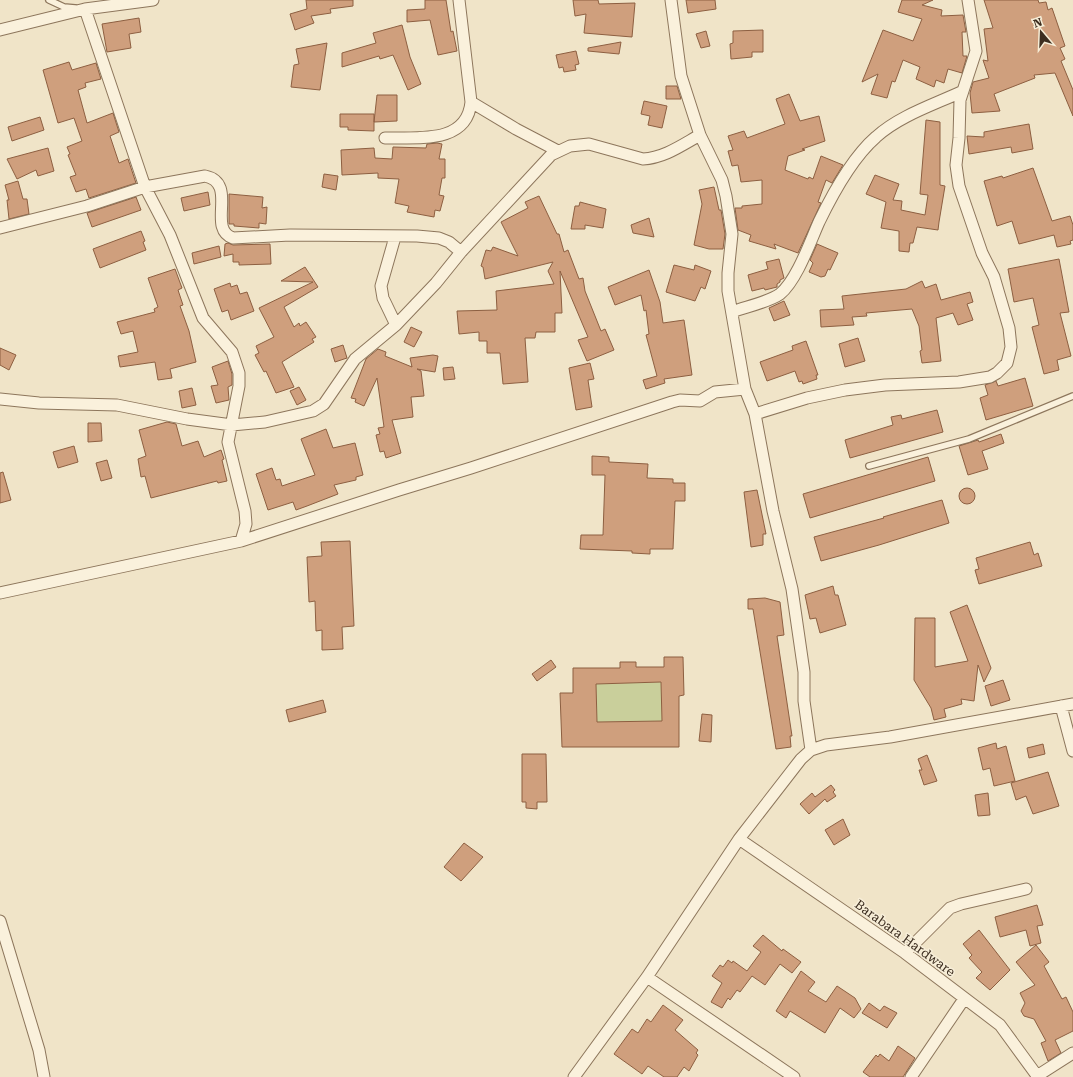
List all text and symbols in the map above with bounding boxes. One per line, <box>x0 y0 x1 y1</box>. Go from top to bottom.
north arrow <box>1021 12 1061 52</box>
text: N <box>1032 15 1045 31</box>
street label: Barabara Hardware <box>852 897 958 979</box>

